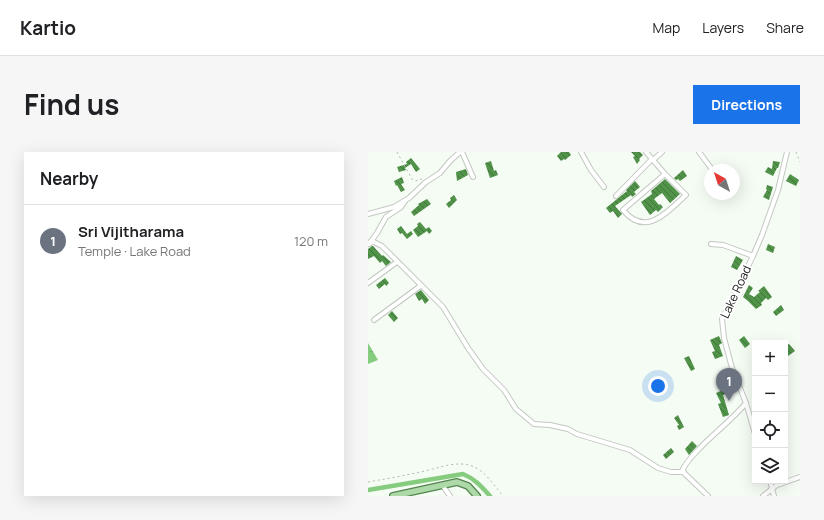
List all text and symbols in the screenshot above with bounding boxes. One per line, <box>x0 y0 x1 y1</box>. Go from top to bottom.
text: Kartio <box>20 15 76 41</box>
text: Map <box>652 18 680 37</box>
text: Layers <box>702 18 744 37</box>
text: Share <box>766 18 804 37</box>
text: Find us <box>24 85 119 123</box>
button: Directions <box>693 85 800 124</box>
north arrow <box>704 164 740 200</box>
text: Nearby <box>40 167 98 190</box>
text: Sri Vijitharama <box>78 221 184 242</box>
text: 1 <box>50 232 56 250</box>
text: 120 m <box>294 232 328 250</box>
text: Temple · Lake Road <box>78 242 191 260</box>
street label: Lake Road <box>716 263 755 321</box>
map controls <box>752 340 788 484</box>
button: + <box>752 340 788 376</box>
pin: 1 <box>716 368 742 401</box>
your location <box>648 376 668 396</box>
button: − <box>752 376 788 412</box>
button: locate <box>752 412 788 448</box>
button: layers <box>752 448 788 484</box>

